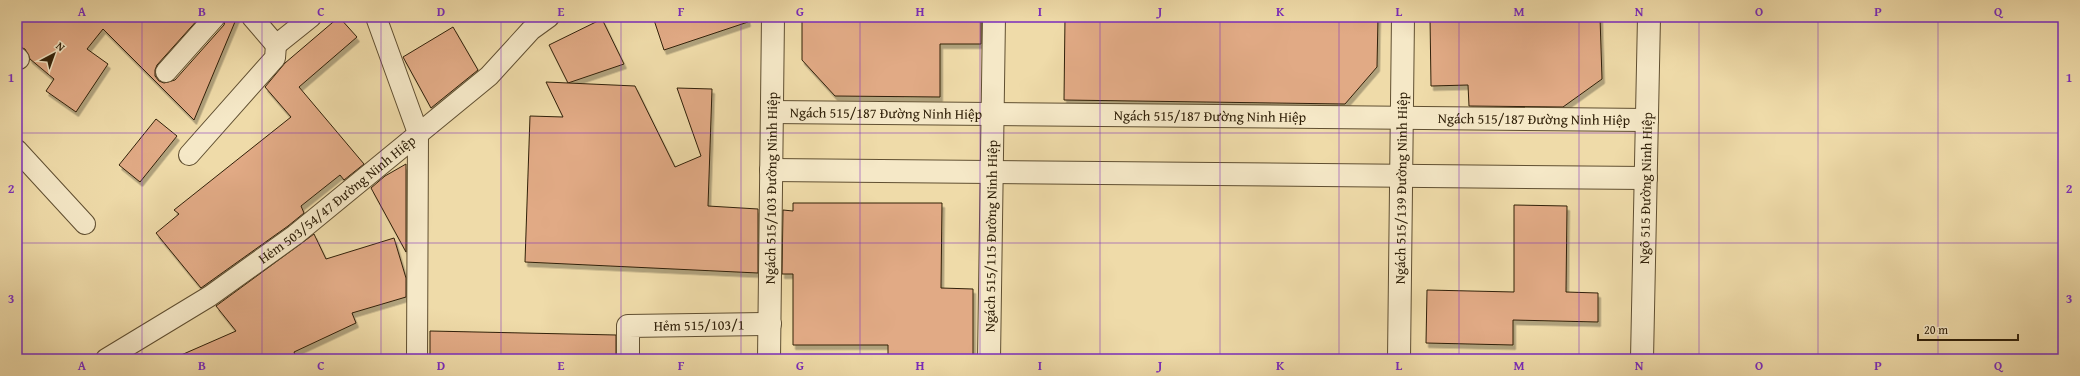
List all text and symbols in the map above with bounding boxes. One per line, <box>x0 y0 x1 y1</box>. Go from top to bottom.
text: A <box>78 2 87 21</box>
text: B <box>198 2 206 21</box>
text: C <box>317 2 325 21</box>
text: D <box>437 2 445 21</box>
text: E <box>558 2 565 21</box>
text: F <box>678 2 685 21</box>
text: G <box>796 2 804 21</box>
text: H <box>915 2 925 21</box>
text: I <box>1038 2 1042 21</box>
text: J <box>1156 2 1163 21</box>
text: K <box>1276 2 1285 21</box>
text: L <box>1396 2 1403 21</box>
text: M <box>1513 2 1525 21</box>
text: N <box>1635 2 1644 21</box>
text: O <box>1755 2 1763 21</box>
text: P <box>1874 2 1882 21</box>
text: Q <box>1994 2 2004 21</box>
north arrow <box>34 34 74 74</box>
text: N <box>53 38 69 55</box>
text: 1 <box>8 68 14 87</box>
text: 1 <box>2066 68 2072 87</box>
street label: Ngách 515/103 Đường Ninh Hiệp <box>760 91 782 284</box>
street label: Ngách 515/139 Đường Ninh Hiệp <box>1390 91 1412 284</box>
street label: Ngách 515/187 Đường Ninh Hiệp <box>790 102 983 124</box>
street label: Ngách 515/187 Đường Ninh Hiệp <box>1114 105 1307 127</box>
street label: Ngách 515/187 Đường Ninh Hiệp <box>1438 108 1631 130</box>
street label: Ngõ 515 Đường Ninh Hiệp <box>1634 111 1657 264</box>
street label: Hẻm 503/54/47 Đường Ninh Hiệp <box>254 130 420 268</box>
street label: Ngách 515/115 Đường Ninh Hiệp <box>979 139 1002 332</box>
text: 2 <box>8 179 15 198</box>
text: 2 <box>2066 179 2073 198</box>
text: 3 <box>8 289 14 308</box>
text: 3 <box>2066 289 2072 308</box>
street label: Hẻm 515/103/1 <box>653 314 745 336</box>
scale bar <box>1918 316 2018 342</box>
text: 20 m <box>1924 321 1948 338</box>
text: A <box>78 356 87 375</box>
text: B <box>198 356 206 375</box>
text: C <box>317 356 325 375</box>
text: D <box>437 356 445 375</box>
text: E <box>558 356 565 375</box>
text: F <box>678 356 685 375</box>
text: G <box>796 356 804 375</box>
text: H <box>915 356 925 375</box>
text: I <box>1038 356 1042 375</box>
text: J <box>1156 356 1163 375</box>
text: K <box>1276 356 1285 375</box>
text: L <box>1396 356 1403 375</box>
text: M <box>1513 356 1525 375</box>
text: N <box>1635 356 1644 375</box>
text: O <box>1755 356 1763 375</box>
text: P <box>1874 356 1882 375</box>
text: Q <box>1994 356 2004 375</box>

